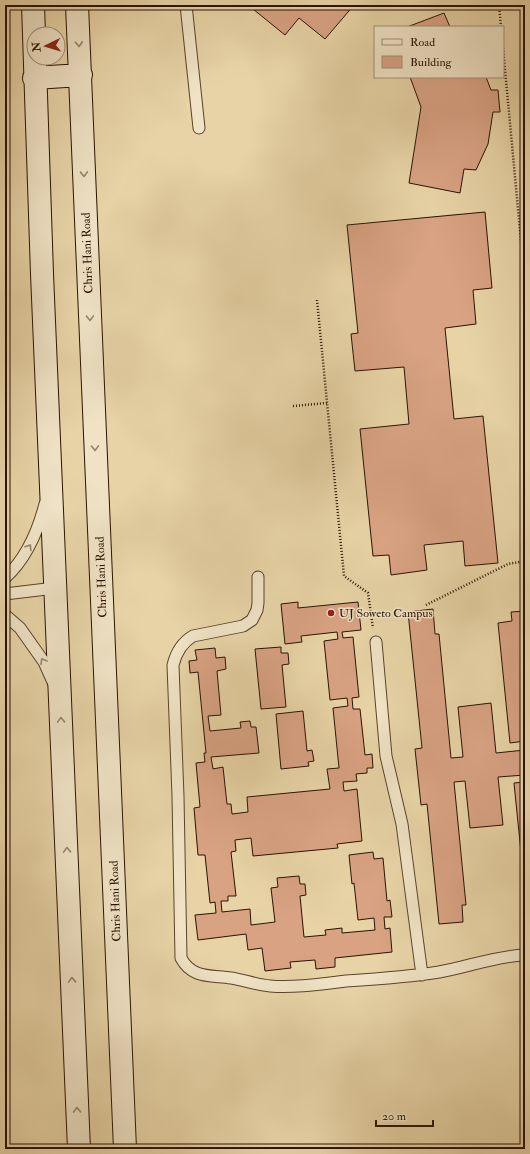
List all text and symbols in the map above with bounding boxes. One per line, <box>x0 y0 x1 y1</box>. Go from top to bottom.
north arrow <box>26 26 66 66</box>
legend <box>374 26 504 78</box>
text: Road <box>410 35 435 50</box>
text: N <box>30 40 44 53</box>
one-way arrow <box>75 41 83 47</box>
text: Building <box>410 55 453 70</box>
one-way arrow <box>80 171 89 177</box>
street label: Chris Hani Road <box>79 212 96 294</box>
one-way arrow <box>86 315 94 321</box>
one-way arrow <box>91 445 100 451</box>
street label: Chris Hani Road <box>93 536 110 618</box>
one-way arrow <box>24 544 31 551</box>
place label: UJ Soweto Campus <box>339 606 433 621</box>
marker: UJ Soweto Campus <box>326 608 336 618</box>
one-way arrow <box>41 658 48 666</box>
one-way arrow <box>57 717 65 723</box>
one-way arrow <box>62 847 71 853</box>
street label: Chris Hani Road <box>107 860 124 942</box>
one-way arrow <box>68 977 76 983</box>
scale bar <box>376 1102 433 1128</box>
one-way arrow <box>73 1107 82 1113</box>
text: 20 m <box>382 1109 407 1124</box>

